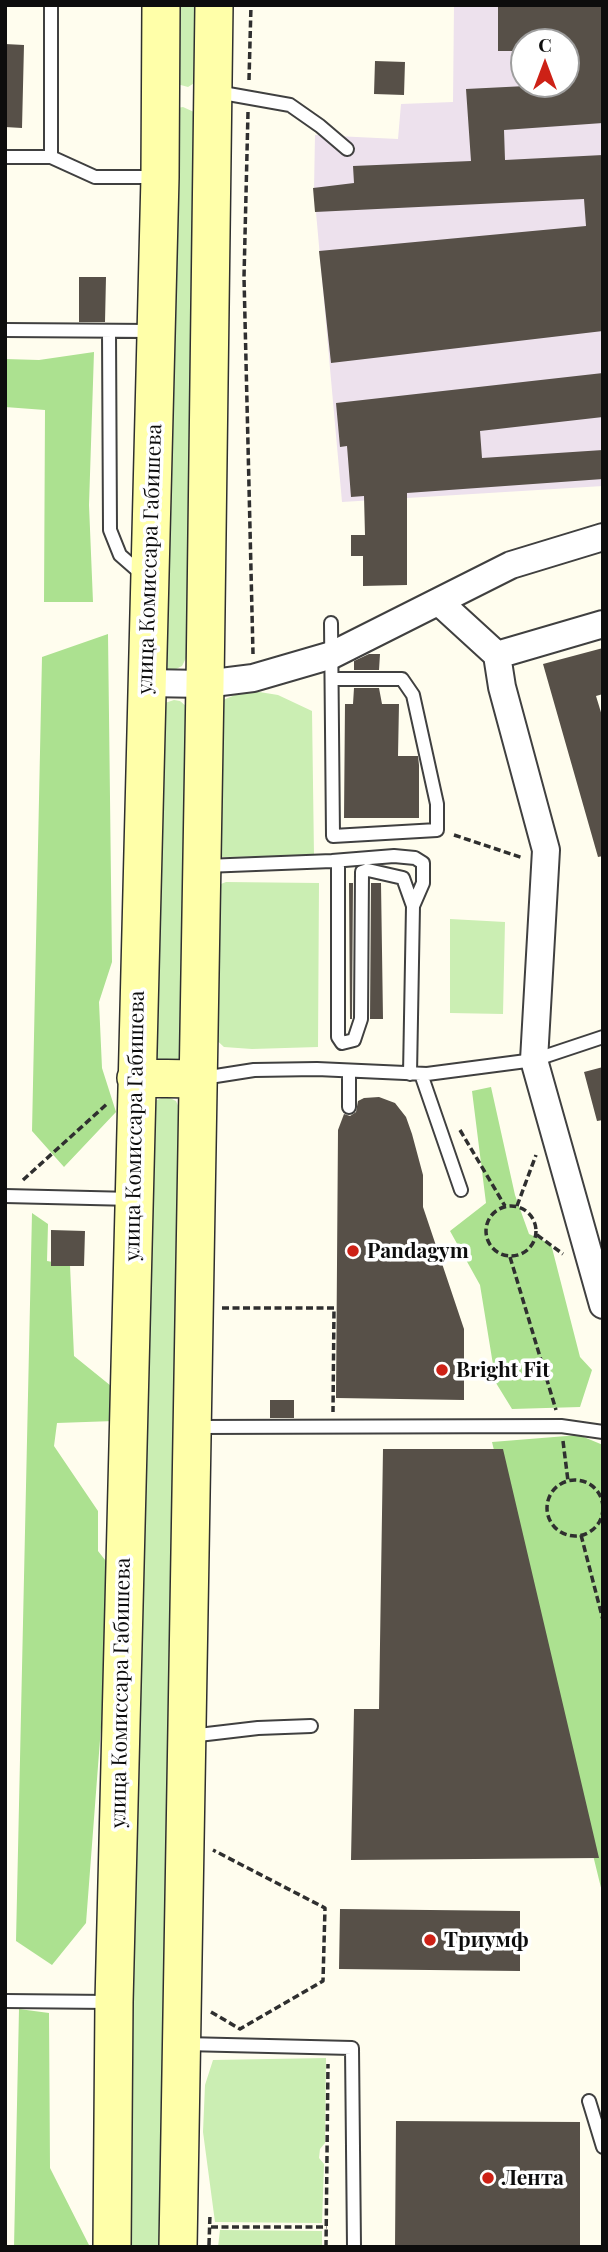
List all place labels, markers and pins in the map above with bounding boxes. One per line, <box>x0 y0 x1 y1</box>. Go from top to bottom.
place label: Pandagym <box>367 1238 469 1264</box>
marker: Pandagym <box>345 1243 361 1259</box>
place label: Bright Fit <box>456 1357 550 1383</box>
marker: Bright Fit <box>434 1362 450 1378</box>
place label: Триумф <box>444 1927 529 1953</box>
marker: Триумф <box>422 1932 438 1948</box>
place label: Лента <box>502 2165 564 2191</box>
marker: Лента <box>480 2170 496 2186</box>

